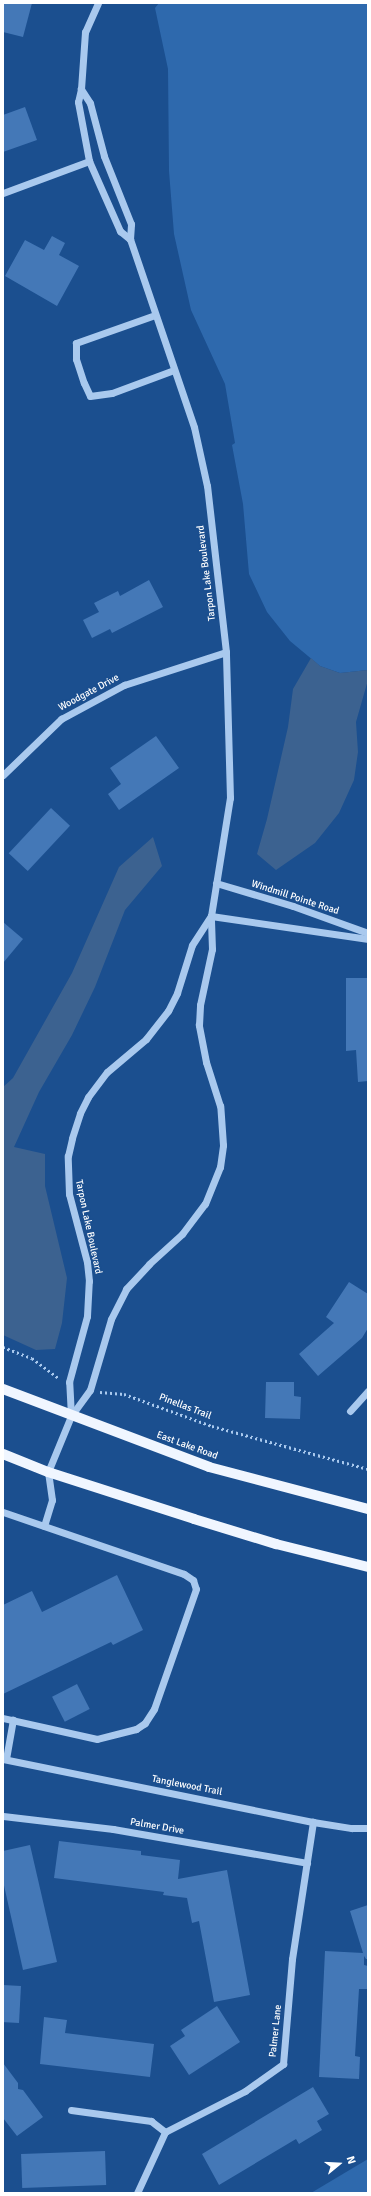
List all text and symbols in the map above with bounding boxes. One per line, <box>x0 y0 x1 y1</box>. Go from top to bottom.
street label: Tarpon Lake Boulevard <box>195 525 219 621</box>
street label: Woodgate Drive <box>57 672 121 714</box>
street label: Windmill Pointe Road <box>250 878 340 918</box>
street label: Tarpon Lake Boulevard <box>72 1179 104 1275</box>
street label: Pinellas Trail <box>157 1392 213 1422</box>
street label: East Lake Road <box>155 1429 219 1463</box>
street label: Tanglewood Trail <box>151 1773 223 1799</box>
street label: Palmer Drive <box>129 1816 185 1838</box>
street label: Palmer Lane <box>267 2004 285 2058</box>
north arrow <box>319 2144 359 2184</box>
text: N <box>344 2154 358 2166</box>

